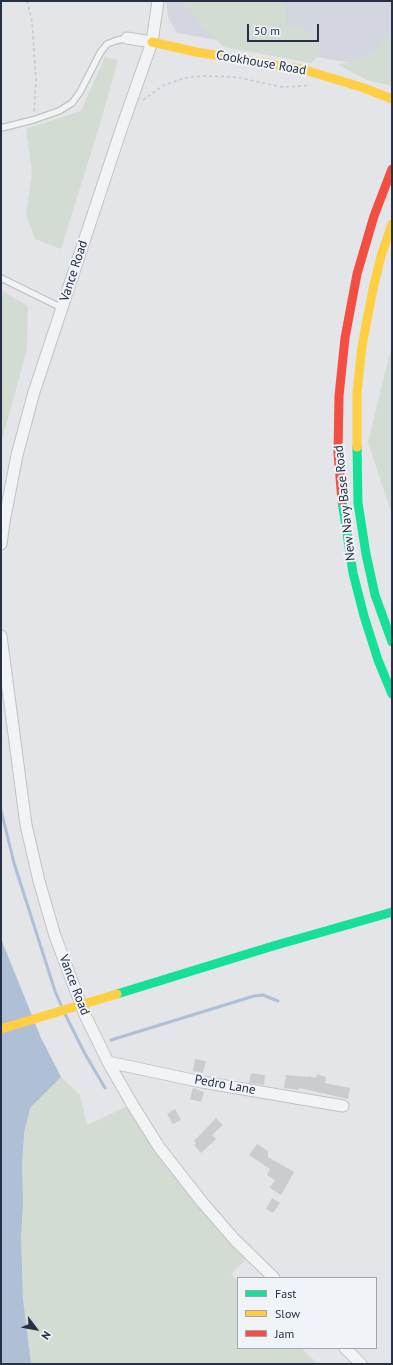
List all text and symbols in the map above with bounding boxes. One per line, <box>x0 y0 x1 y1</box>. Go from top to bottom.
scale bar <box>249 16 321 42</box>
text: 50 m <box>254 23 280 38</box>
street label: Cookhouse Road <box>215 47 307 79</box>
street label: Vance Road <box>57 238 91 304</box>
street label: New Navy Base Road <box>331 444 359 562</box>
street label: Vance Road <box>55 953 93 1017</box>
street label: Pedro Lane <box>193 1072 257 1098</box>
legend <box>237 1277 377 1349</box>
text: Fast <box>275 1286 296 1301</box>
text: Slow <box>275 1306 300 1321</box>
north arrow <box>16 1309 56 1349</box>
text: Jam <box>275 1326 294 1341</box>
text: N <box>38 1329 54 1342</box>

